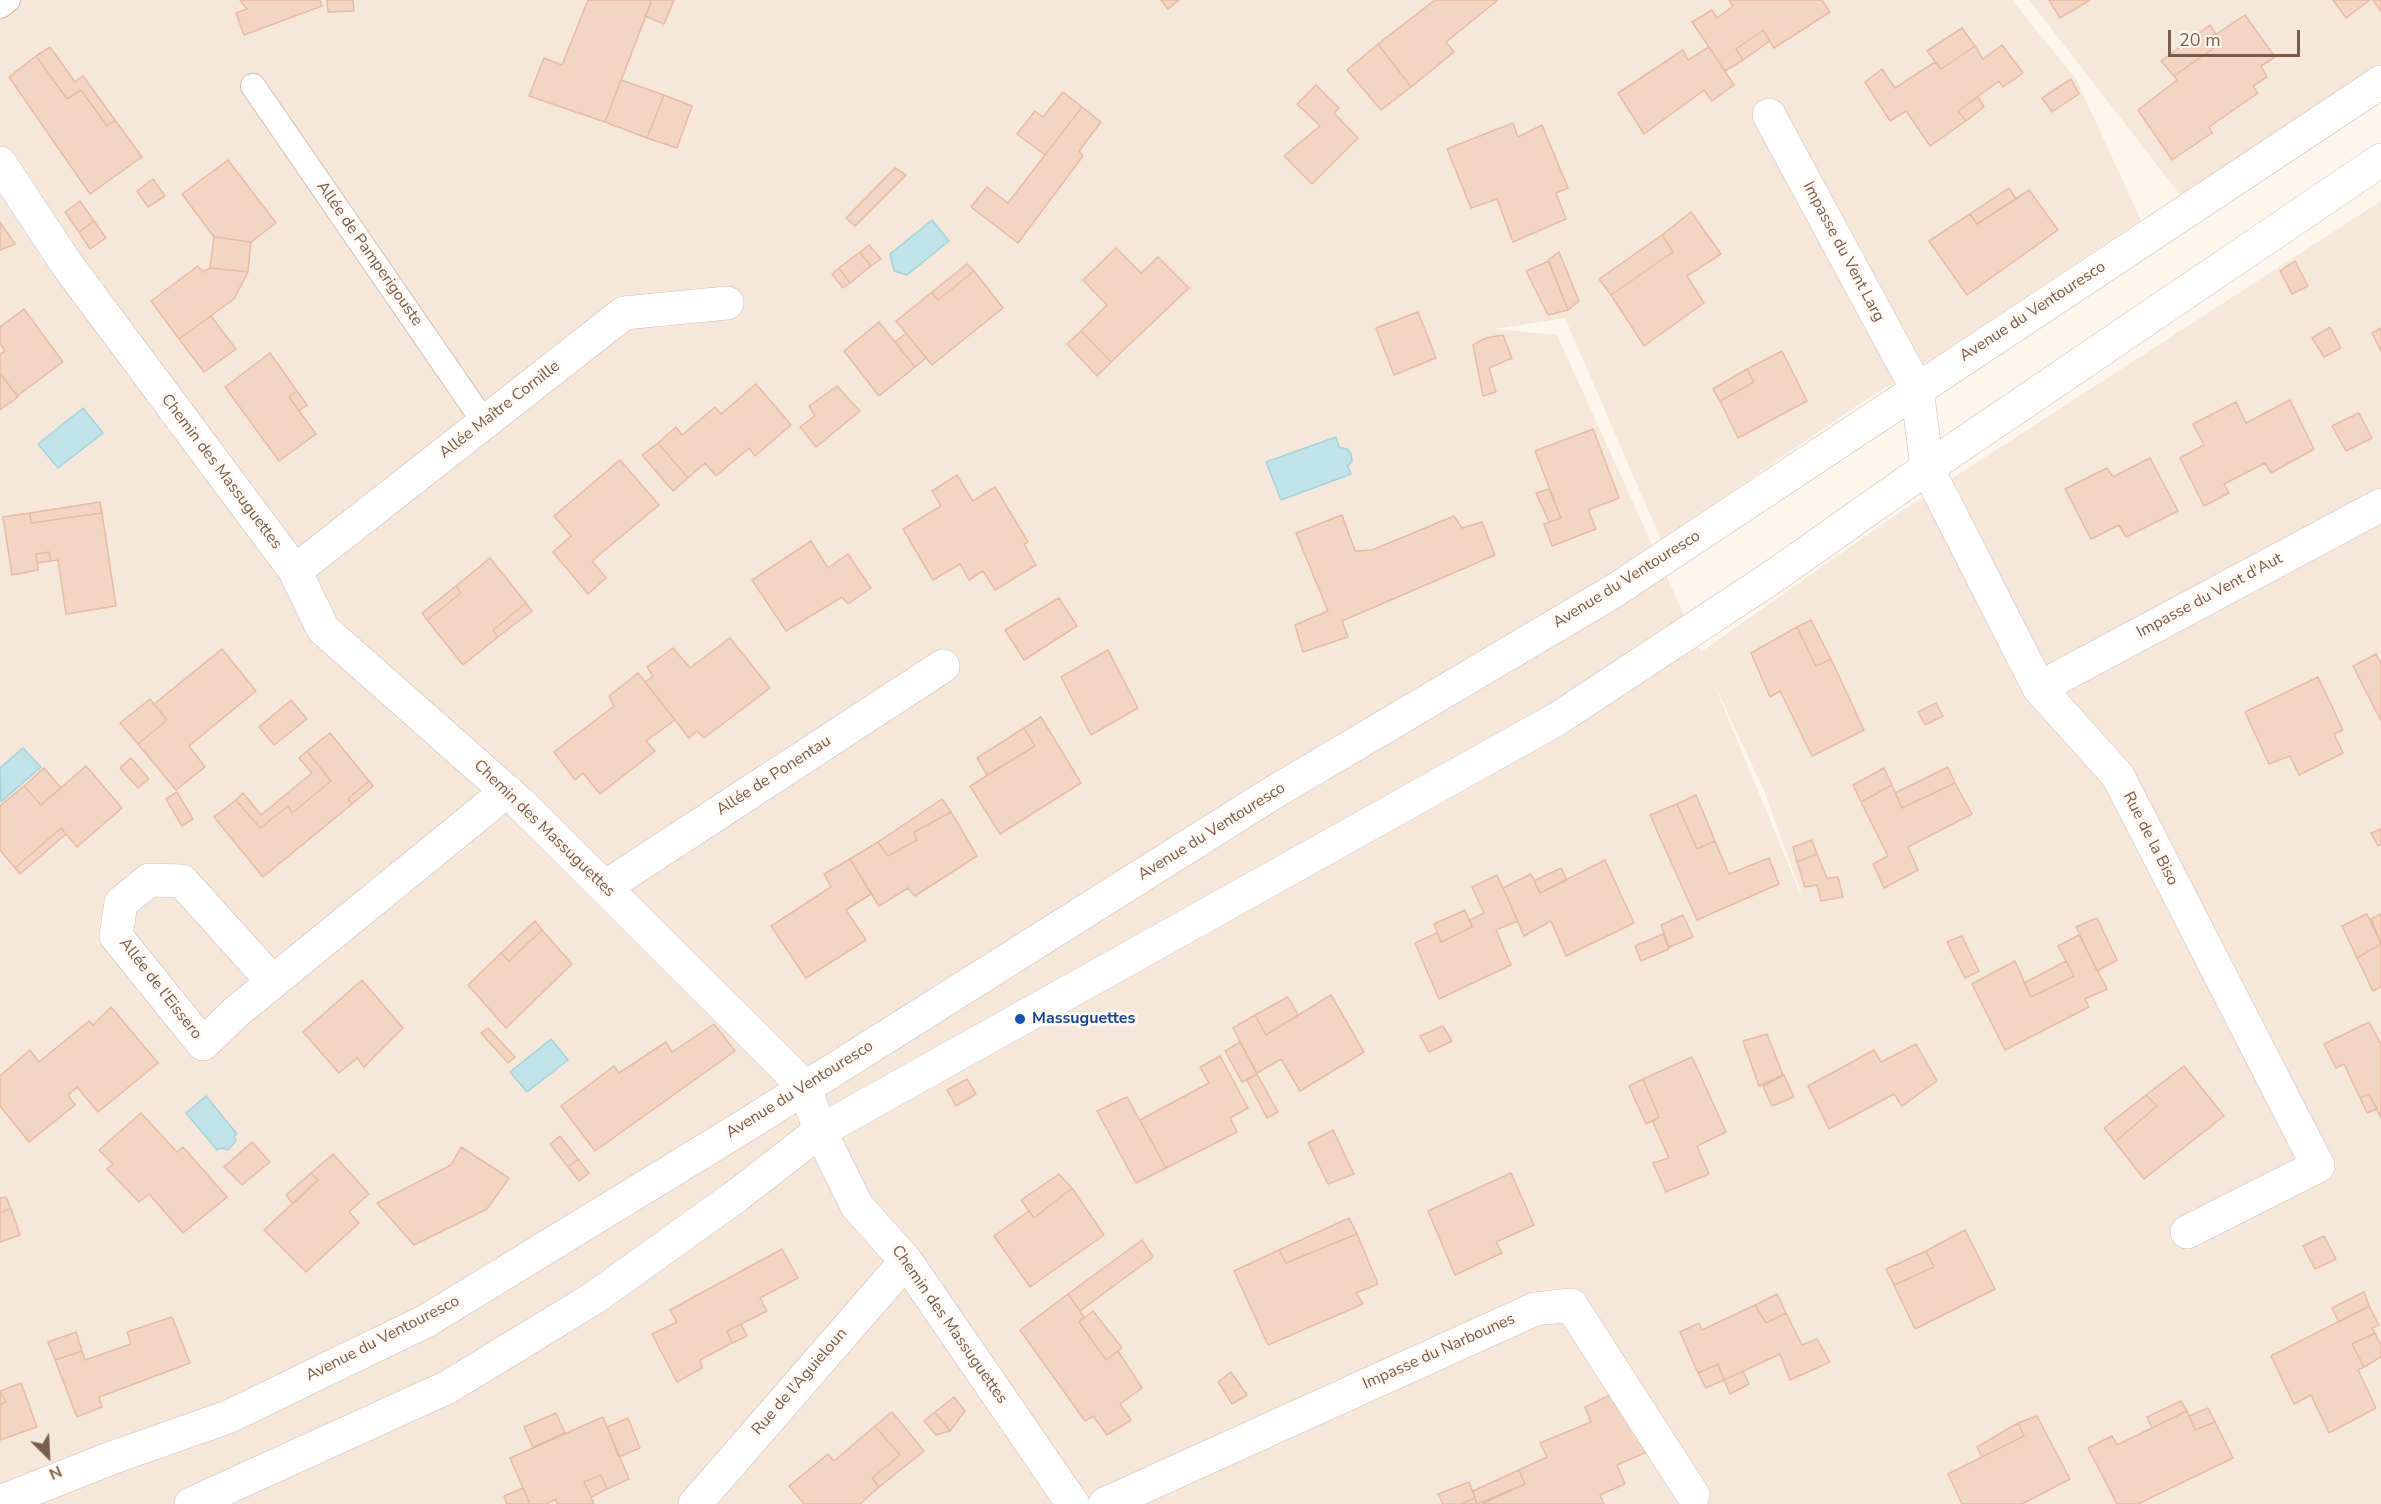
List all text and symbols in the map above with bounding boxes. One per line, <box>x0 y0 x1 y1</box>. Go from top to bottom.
scale bar <box>2171 18 2303 56</box>
text: 20 m <box>2179 28 2221 52</box>
street label: Allée de Pamperigouste <box>312 178 426 330</box>
street label: Impasse du Vent Larg <box>1798 179 1888 325</box>
street label: Avenue du Ventouresco <box>1956 258 2110 366</box>
street label: Allée Maître Cornille <box>436 357 564 463</box>
street label: Chemin des Massuguettes <box>156 391 286 553</box>
street label: Avenue du Ventouresco <box>1550 527 1704 633</box>
street label: Impasse du Vent d'Aut <box>2134 549 2286 643</box>
street label: Allée de Ponentau <box>713 732 835 820</box>
street label: Chemin des Massuguettes <box>469 756 619 902</box>
street label: Avenue du Ventouresco <box>1135 779 1289 885</box>
street label: Rue de la Biso <box>2118 789 2182 889</box>
street label: Allée de l'Eissero <box>114 935 206 1043</box>
place label: Massuguettes <box>1032 1009 1135 1029</box>
marker: Massuguettes <box>1013 1012 1027 1026</box>
street label: Avenue du Ventouresco <box>723 1037 877 1143</box>
street label: Chemin des Massuguettes <box>887 1242 1011 1408</box>
street label: Avenue du Ventouresco <box>303 1292 463 1386</box>
street label: Impasse du Narbounes <box>1360 1310 1518 1394</box>
street label: Rue de l'Aguieloun <box>748 1324 852 1440</box>
north arrow <box>18 1426 78 1486</box>
text: N <box>45 1460 65 1485</box>

